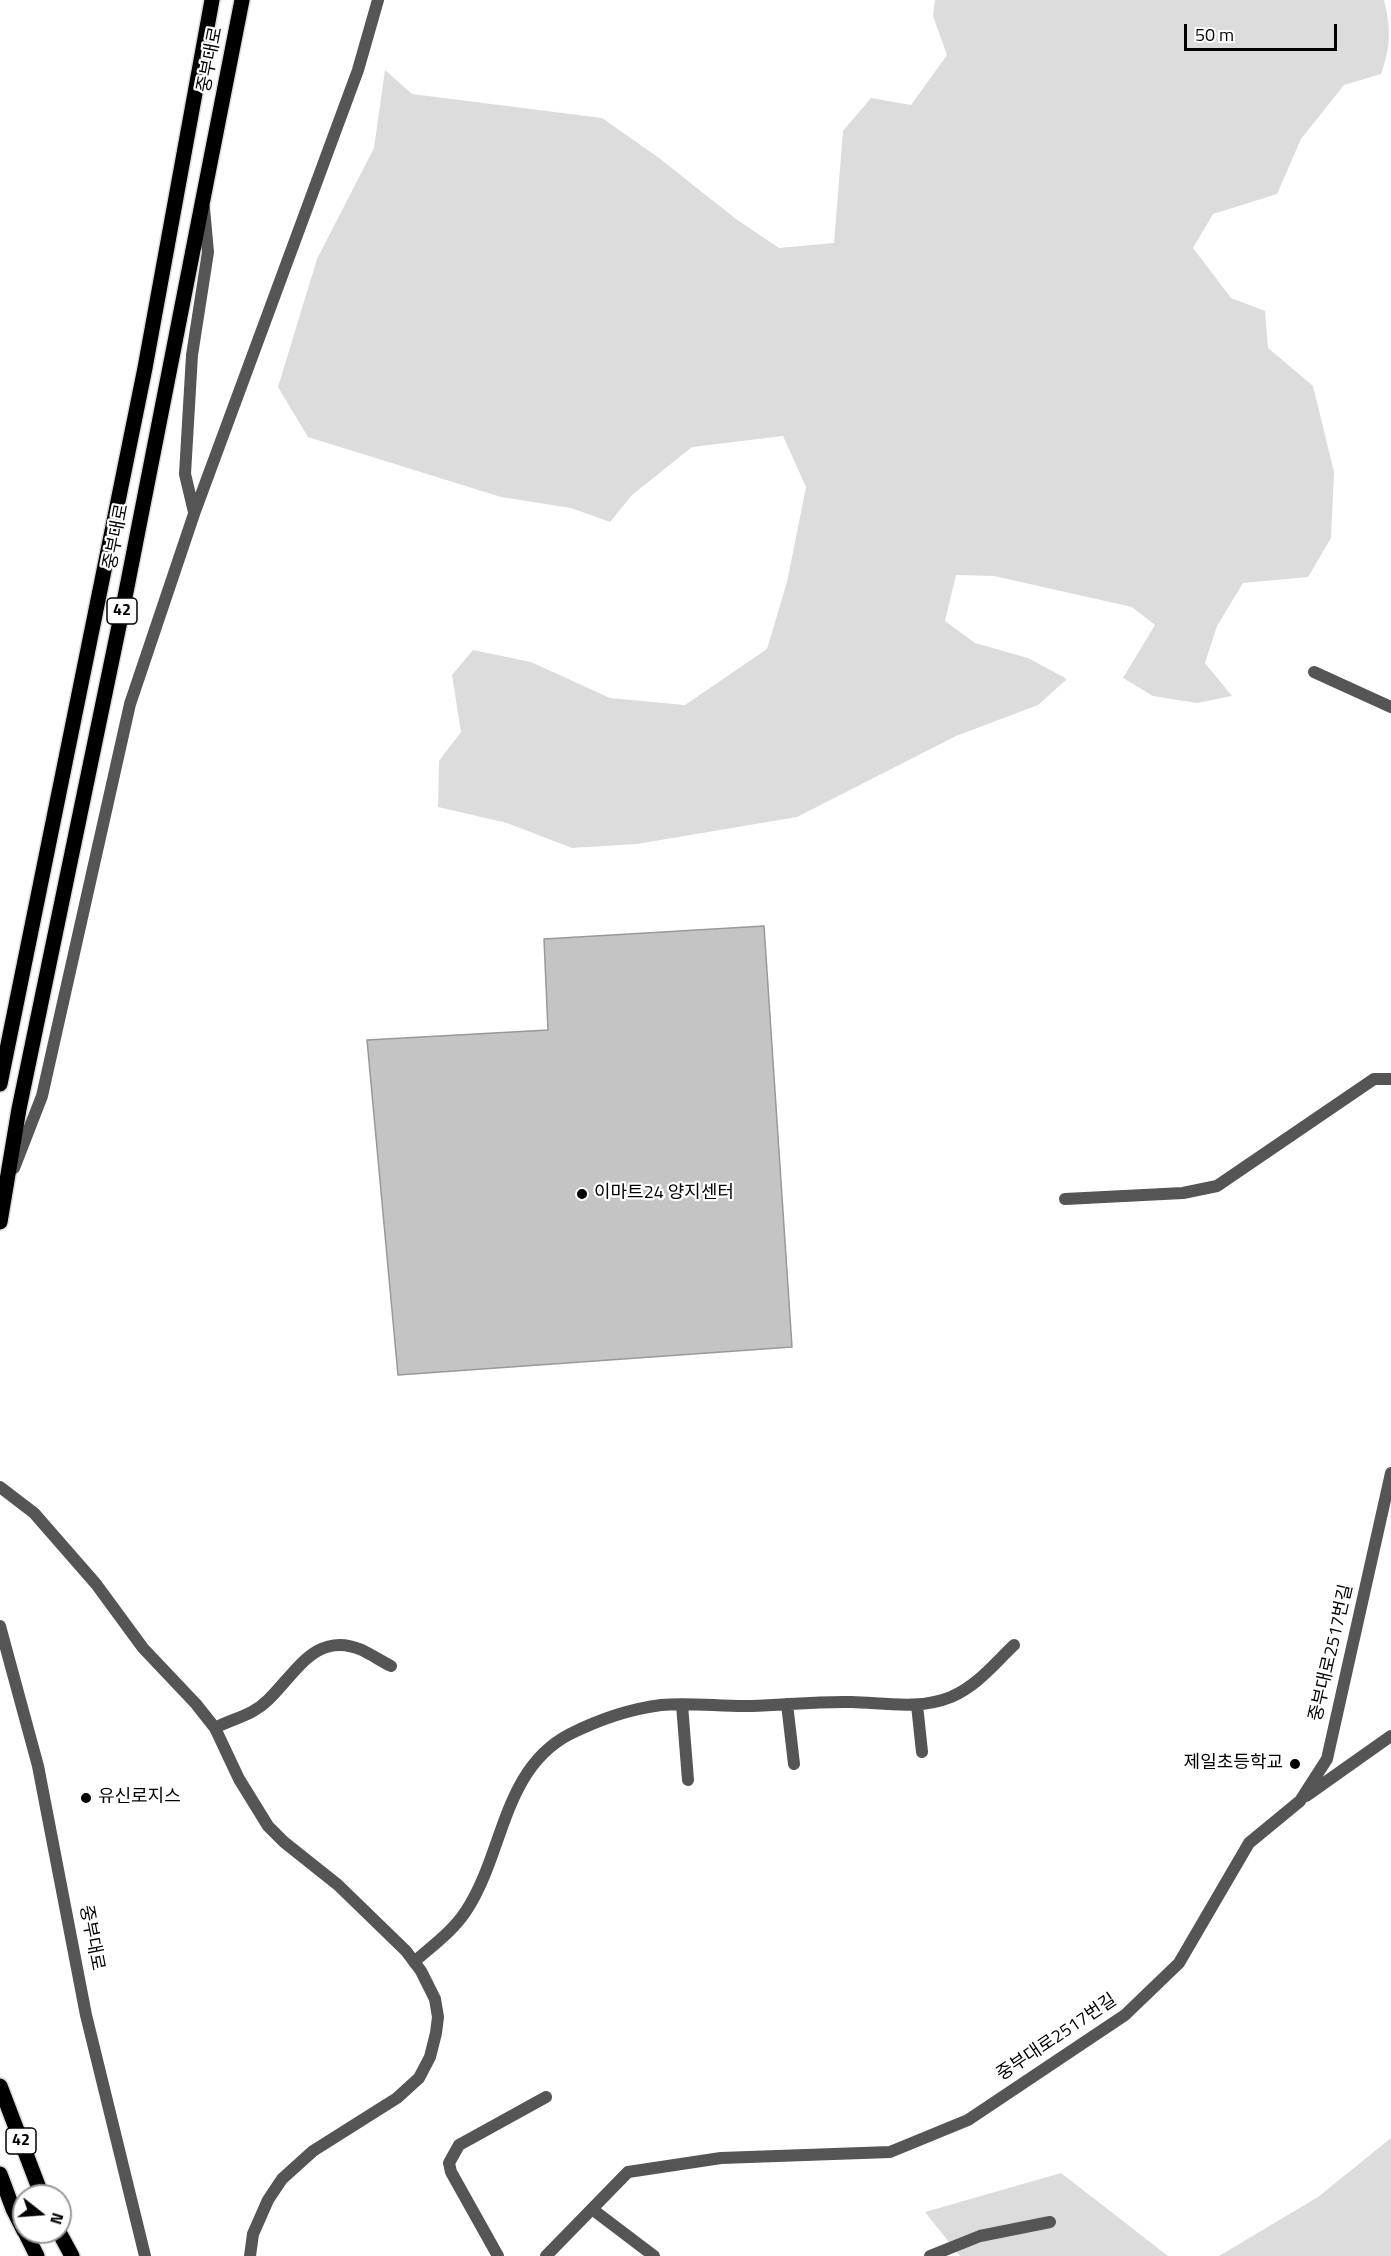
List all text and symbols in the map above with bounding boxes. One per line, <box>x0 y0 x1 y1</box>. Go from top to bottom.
scale bar <box>1187 12 1340 50</box>
text: 50 m <box>1195 21 1234 48</box>
street label: 중부대로 <box>194 25 228 95</box>
street label: 중부대로 <box>100 502 134 572</box>
road number: 42 <box>107 598 137 624</box>
place label: 이마트24 양지센터 <box>594 1183 734 1205</box>
marker: 이마트24 양지센터 <box>575 1187 589 1201</box>
street label: 중부대로2517번길 <box>1306 1583 1358 1723</box>
place label: 제일초등학교 <box>1184 1753 1283 1775</box>
marker: 제일초등학교 <box>1288 1757 1302 1771</box>
place label: 유신로지스 <box>98 1787 181 1809</box>
marker: 유신로지스 <box>79 1791 93 1805</box>
street label: 중부대로 <box>74 1903 108 1973</box>
street label: 중부대로2517번길 <box>993 1990 1121 2086</box>
road number: 42 <box>6 2128 36 2154</box>
north arrow <box>12 2184 72 2244</box>
text: N <box>44 2210 70 2227</box>

